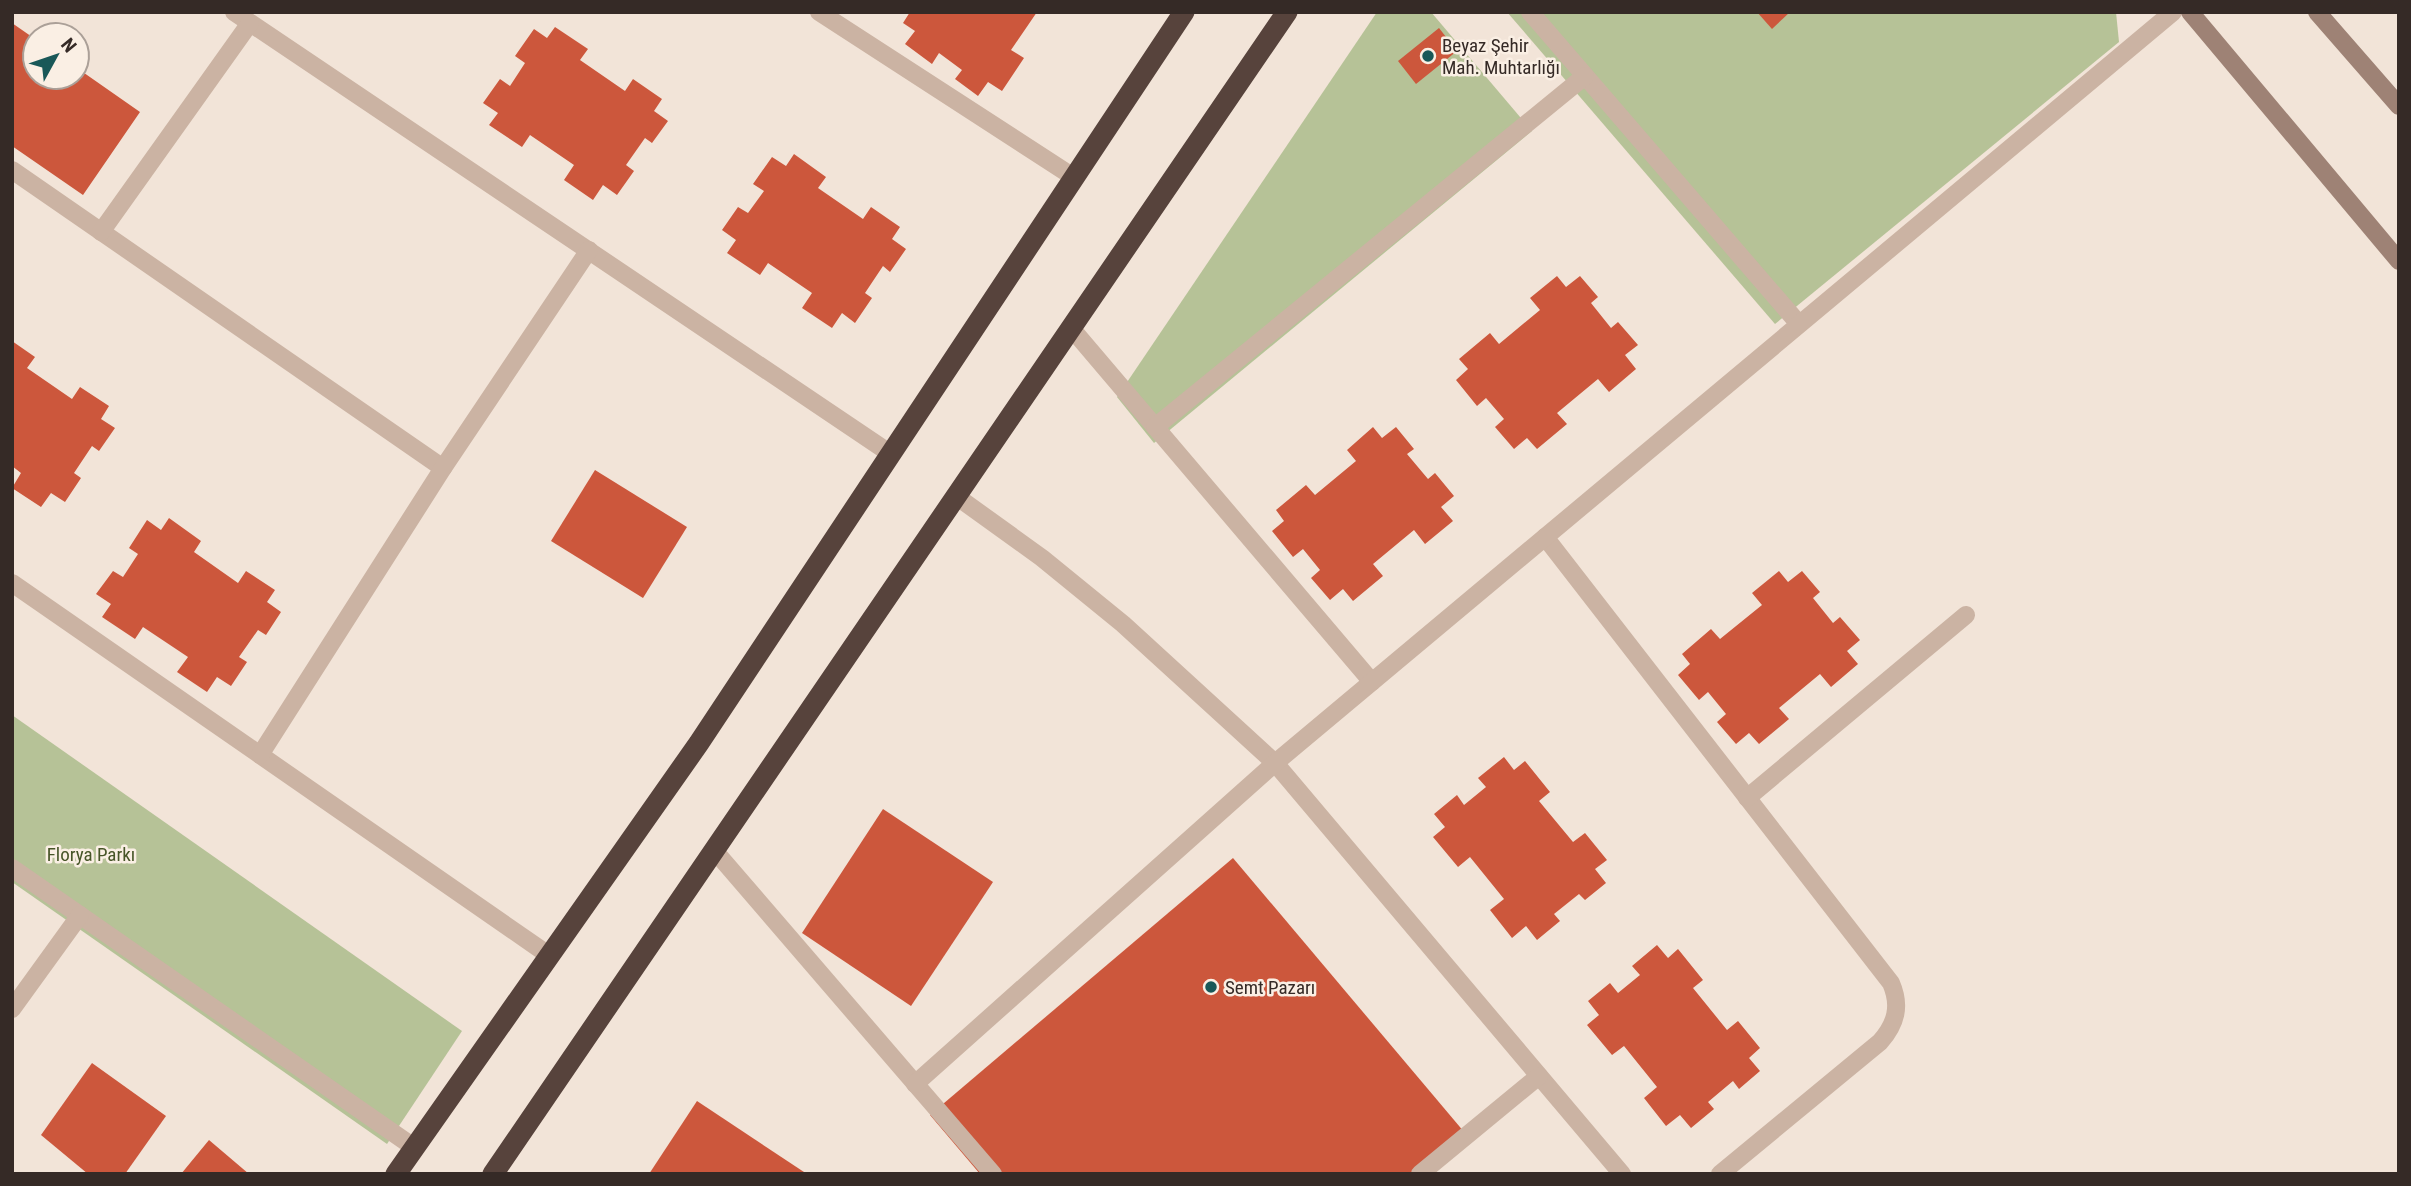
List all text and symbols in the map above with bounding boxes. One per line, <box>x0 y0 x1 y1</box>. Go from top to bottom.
north arrow <box>21 21 91 91</box>
text: N <box>56 34 81 57</box>
place label: Beyaz Şehir Mah. Muhtarlığı <box>1442 34 1560 79</box>
marker: Beyaz Şehir Mah. Muhtarlığı <box>1420 48 1436 64</box>
park label: Florya Parkı <box>47 843 135 866</box>
place label: Semt Pazarı <box>1225 976 1315 999</box>
marker: Semt Pazarı <box>1203 979 1219 995</box>

